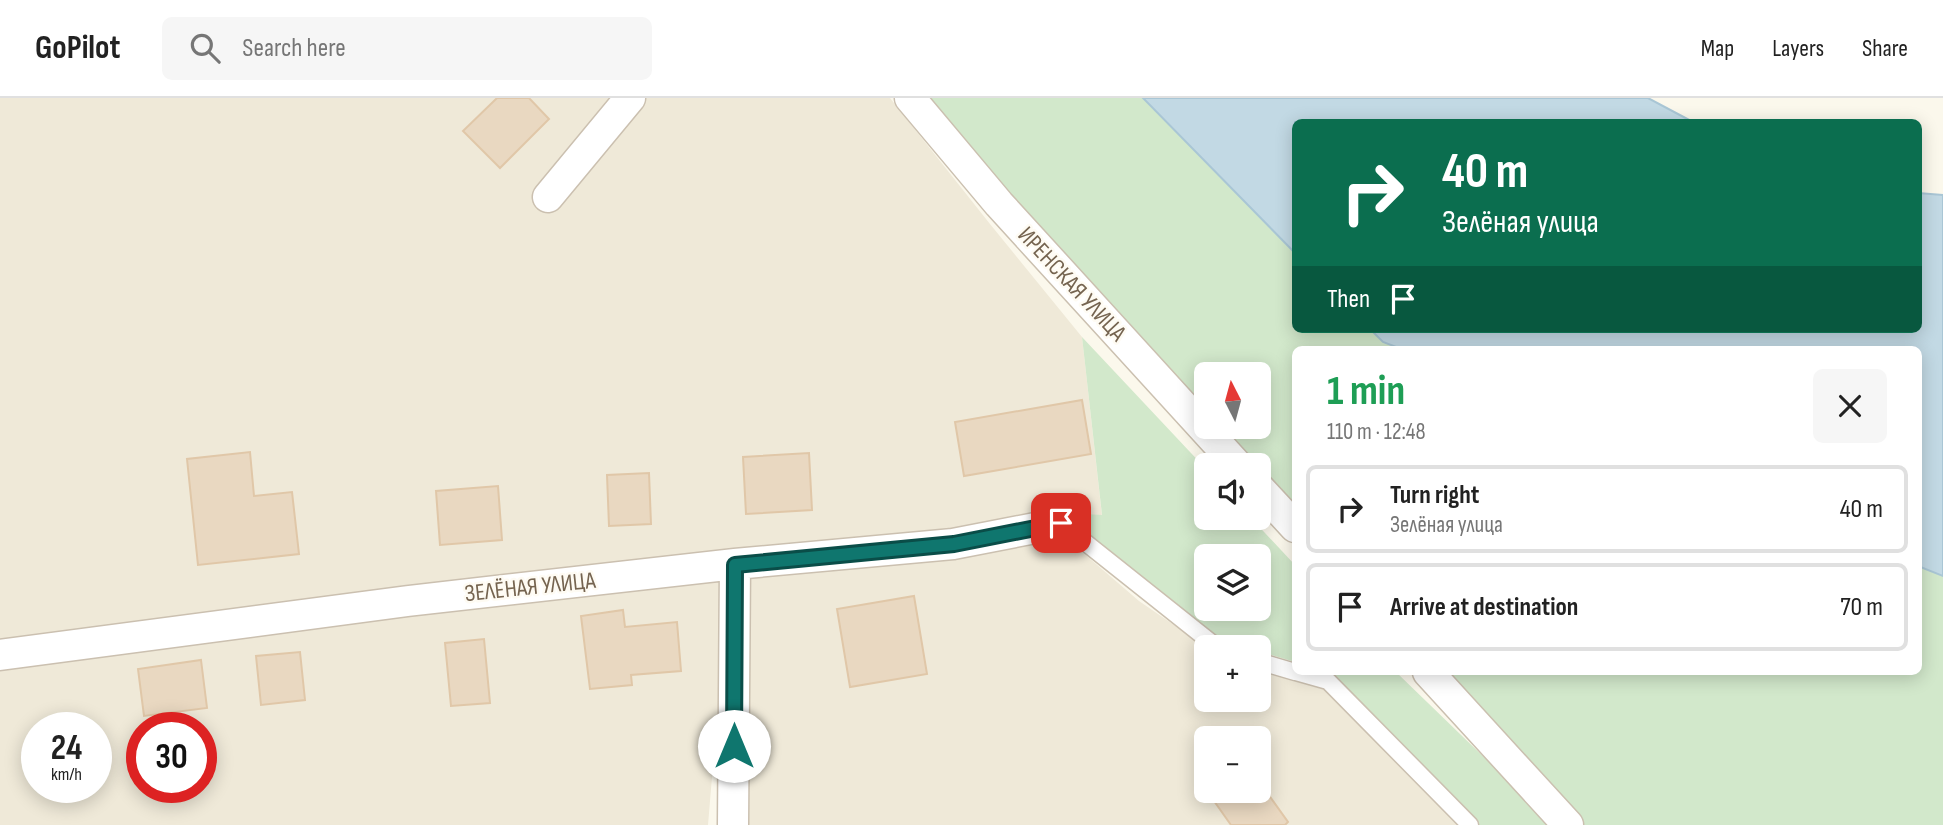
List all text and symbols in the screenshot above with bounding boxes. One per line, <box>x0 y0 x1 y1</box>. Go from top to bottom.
search box <box>162 17 652 80</box>
text: GoPilot <box>35 28 120 68</box>
icon: search <box>186 29 224 67</box>
text: Search here <box>242 33 346 64</box>
text: Map <box>1701 34 1734 63</box>
text: Layers <box>1772 34 1824 63</box>
text: Share <box>1862 34 1908 63</box>
text: 40 m <box>1442 143 1528 202</box>
icon: right <box>1327 147 1418 238</box>
text: Зелёная улица <box>1442 203 1599 242</box>
street label: ИРЕНСКАЯ УЛИЦА <box>1012 221 1133 348</box>
icon: arrive <box>1384 280 1422 318</box>
text: Then <box>1327 284 1370 315</box>
north arrow <box>1194 362 1270 439</box>
map controls <box>1194 362 1271 803</box>
text: 1 min <box>1327 366 1405 417</box>
button: close <box>1813 369 1887 443</box>
text: 110 m · 12:48 <box>1327 418 1426 446</box>
button: sound <box>1194 453 1271 530</box>
text: Turn right <box>1390 480 1479 511</box>
icon: right <box>1331 490 1369 528</box>
pin <box>1031 493 1091 553</box>
text: 40 m <box>1840 494 1883 525</box>
icon: arrive <box>1042 504 1080 542</box>
text: Зелёная улица <box>1390 511 1503 539</box>
button: layers <box>1194 544 1271 621</box>
street label: ЗЕЛЁНАЯ УЛИЦА <box>463 566 598 608</box>
icon: arrive <box>1331 588 1369 626</box>
text: Arrive at destination <box>1390 592 1578 623</box>
text: 70 m <box>1840 592 1883 623</box>
button: + <box>1194 635 1271 712</box>
position arrow <box>697 709 771 783</box>
speed limit sign: 30 <box>126 712 217 803</box>
button: − <box>1194 726 1271 803</box>
text: 24 <box>51 727 82 770</box>
text: km/h <box>51 764 82 785</box>

